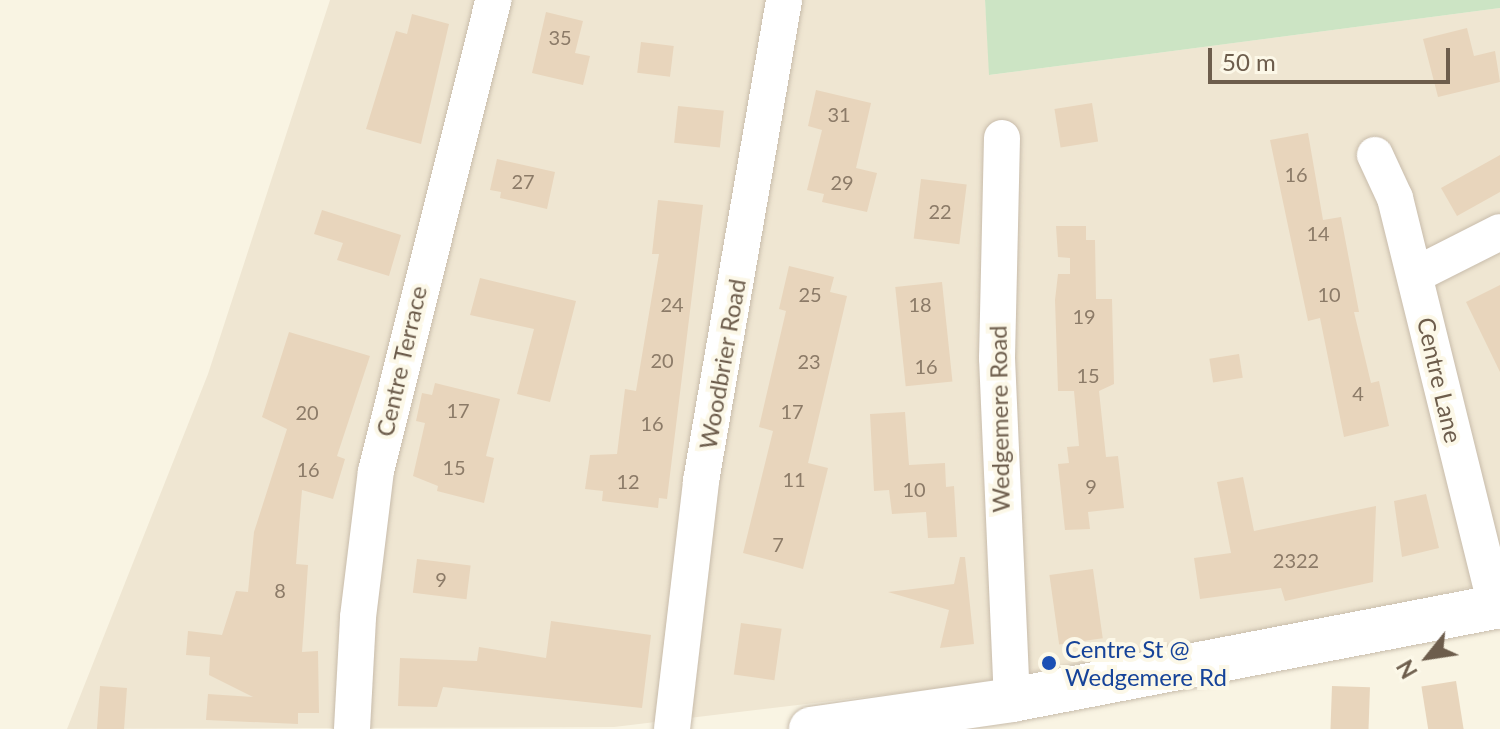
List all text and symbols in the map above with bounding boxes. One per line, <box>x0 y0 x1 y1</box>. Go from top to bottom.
house number: 35 <box>548 25 572 49</box>
scale bar <box>1212 32 1454 82</box>
text: 50 m <box>1222 47 1276 76</box>
house number: 31 <box>827 102 851 126</box>
house number: 16 <box>1284 162 1308 186</box>
house number: 27 <box>511 169 535 193</box>
house number: 29 <box>830 170 854 194</box>
house number: 22 <box>928 199 952 223</box>
house number: 14 <box>1306 221 1330 245</box>
street label: Woodbrier Road <box>693 276 751 452</box>
house number: 25 <box>798 282 822 306</box>
house number: 10 <box>1317 282 1341 306</box>
street label: Centre Terrace <box>370 283 432 439</box>
house number: 24 <box>660 292 684 316</box>
house number: 18 <box>908 292 932 316</box>
house number: 19 <box>1072 304 1096 328</box>
street label: Centre Lane <box>1412 315 1468 445</box>
street label: Wedgemere Road <box>983 325 1015 513</box>
house number: 20 <box>650 348 674 372</box>
house number: 23 <box>797 349 821 373</box>
house number: 16 <box>914 354 938 378</box>
house number: 15 <box>1076 363 1100 387</box>
house number: 4 <box>1352 381 1364 405</box>
house number: 17 <box>446 398 470 422</box>
house number: 17 <box>780 399 804 423</box>
house number: 20 <box>295 400 319 424</box>
house number: 16 <box>640 411 664 435</box>
house number: 15 <box>442 455 466 479</box>
house number: 16 <box>296 457 320 481</box>
house number: 11 <box>782 467 806 491</box>
house number: 12 <box>616 469 640 493</box>
house number: 9 <box>1085 474 1097 498</box>
house number: 10 <box>902 477 926 501</box>
house number: 7 <box>772 532 784 556</box>
house number: 2322 <box>1273 548 1319 572</box>
house number: 9 <box>435 567 447 591</box>
house number: 8 <box>274 578 286 602</box>
north arrow <box>1388 617 1468 697</box>
place label: Centre St @ Wedgemere Rd <box>1065 635 1227 691</box>
marker: Centre St @ Wedgemere Rd <box>1040 654 1058 672</box>
text: N <box>1391 655 1423 683</box>

